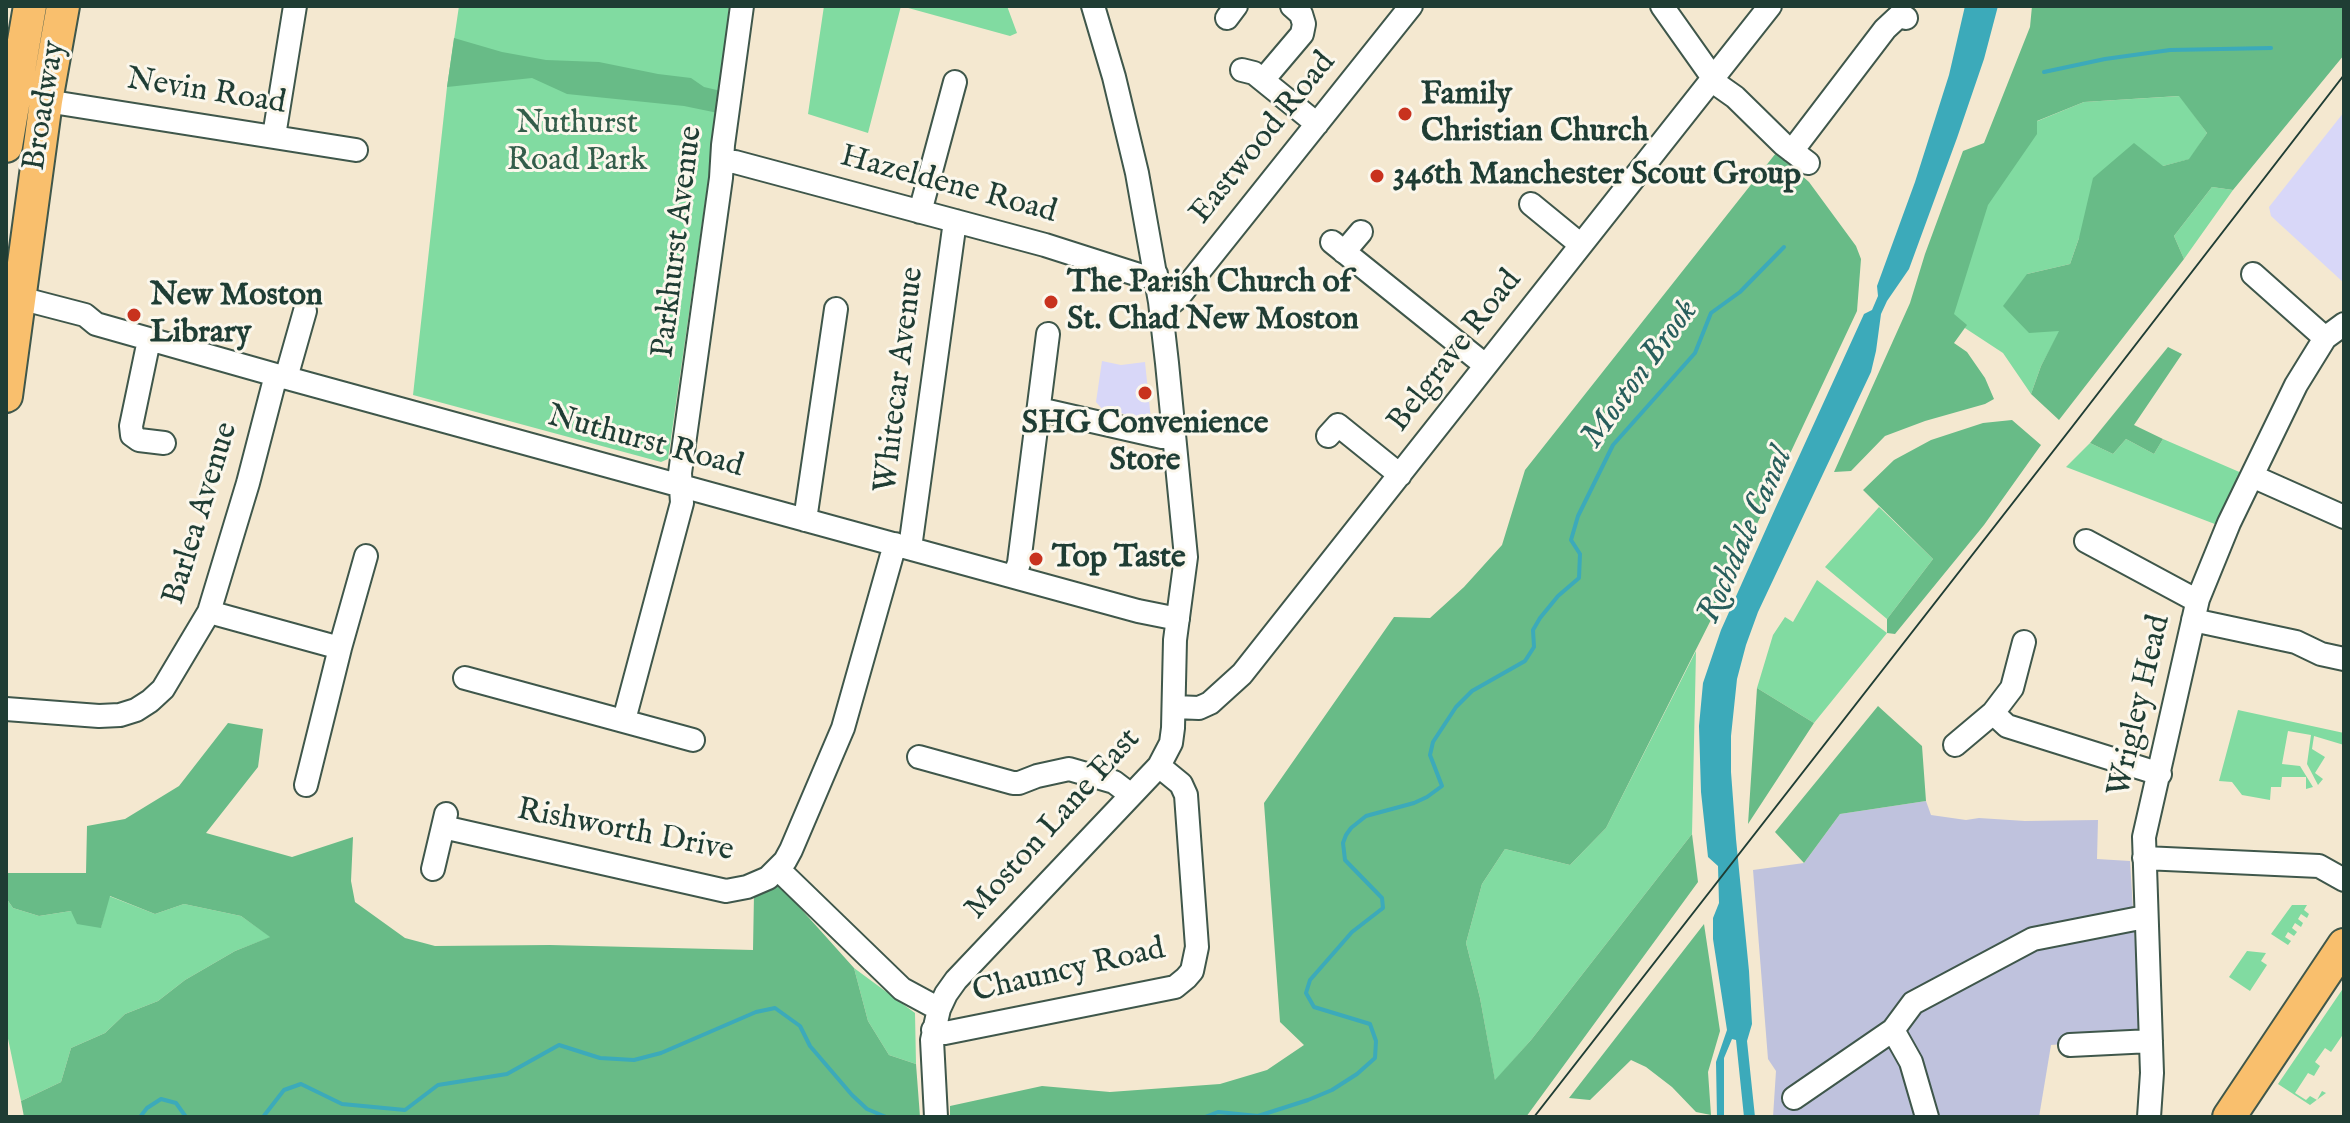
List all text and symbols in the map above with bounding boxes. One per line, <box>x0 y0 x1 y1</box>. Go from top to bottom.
street label: Broadway <box>17 38 75 174</box>
street label: Eastwood Road <box>1183 45 1345 233</box>
street label: Nevin Road <box>124 61 288 125</box>
place label: Family Christian Church <box>1421 77 1649 152</box>
marker: Family Christian Church <box>1396 105 1414 123</box>
park label: Nuthurst Road Park <box>507 106 647 181</box>
street label: Parkhurst Avenue <box>646 124 712 360</box>
street label: Hazeldene Road <box>836 139 1060 233</box>
place label: 346th Manchester Scout Group <box>1393 157 1801 195</box>
marker: 346th Manchester Scout Group <box>1368 167 1386 185</box>
street label: Belgrave Road <box>1381 263 1531 441</box>
street label: Whitecar Avenue <box>868 265 934 495</box>
place label: The Parish Church of St. Chad New Moston <box>1067 265 1359 340</box>
place label: New Moston Library <box>150 278 323 353</box>
marker: The Parish Church of St. Chad New Moston <box>1042 293 1060 311</box>
water label: Moston Brook <box>1574 293 1708 457</box>
marker: New Moston Library <box>125 306 143 324</box>
marker: SHG Convenience Store <box>1136 384 1154 402</box>
street label: Nuthurst Road <box>543 398 747 488</box>
place label: SHG Convenience Store <box>1022 406 1268 481</box>
street label: Barlea Avenue <box>156 418 248 610</box>
water label: Rochdale Canal <box>1690 442 1804 630</box>
place label: Top Taste <box>1052 540 1186 578</box>
marker: Top Taste <box>1027 550 1045 568</box>
street label: Wrigley Head <box>2101 611 2181 801</box>
street label: Moston Lane East <box>958 722 1150 928</box>
street label: Rishworth Drive <box>513 792 737 872</box>
street label: Chauncy Road <box>969 931 1169 1013</box>

